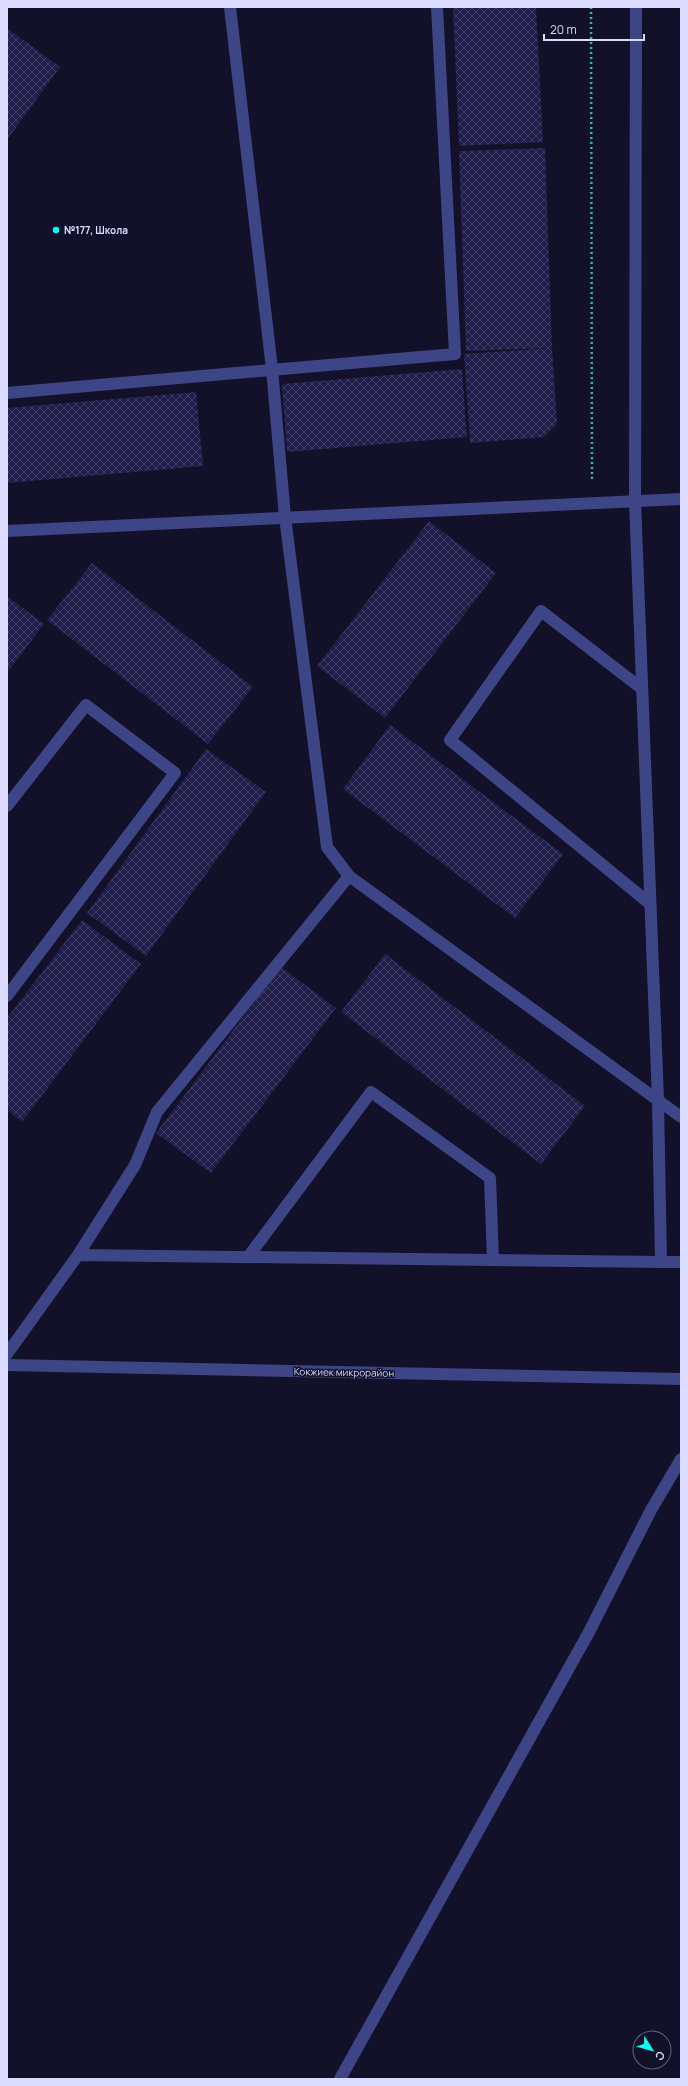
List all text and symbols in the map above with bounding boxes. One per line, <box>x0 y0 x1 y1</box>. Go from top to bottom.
scale bar <box>544 16 644 42</box>
text: 20 m <box>550 21 577 38</box>
place label: №177, Школа <box>64 223 128 237</box>
marker: №177, Школа <box>51 225 61 235</box>
street label: Кокжиек микрорайон <box>294 1364 394 1380</box>
north arrow <box>632 2030 672 2070</box>
text: С <box>652 2049 669 2064</box>

